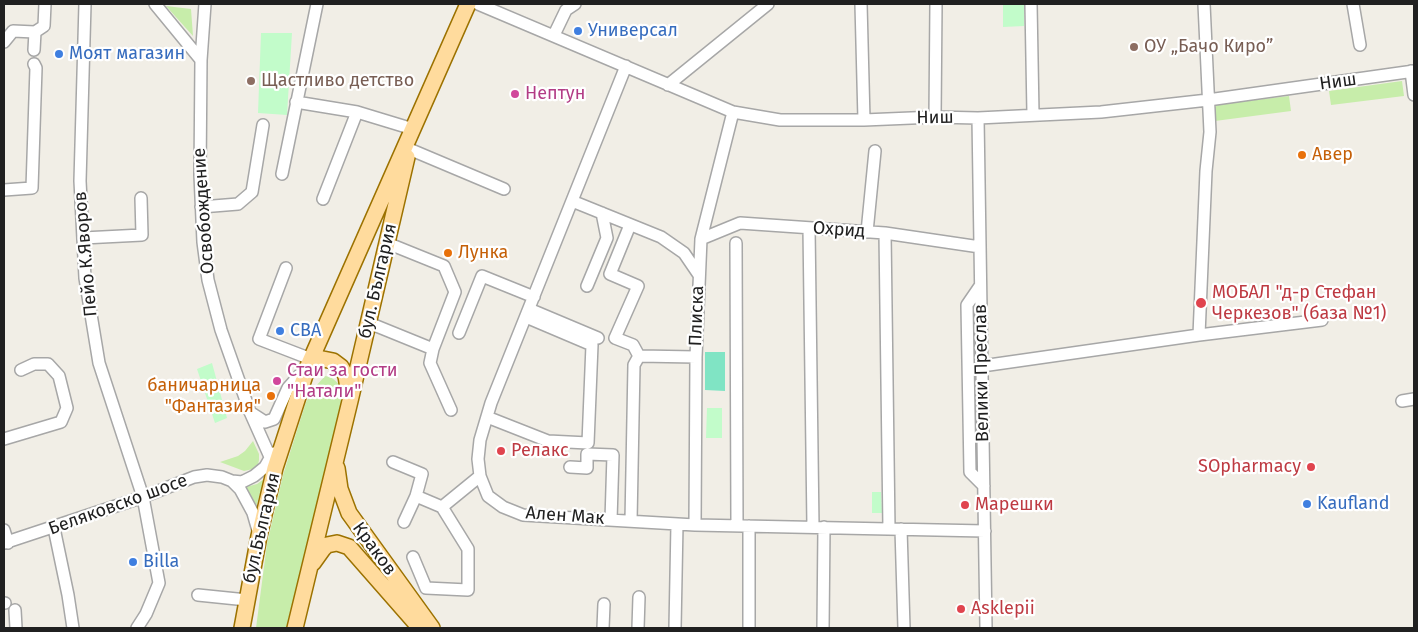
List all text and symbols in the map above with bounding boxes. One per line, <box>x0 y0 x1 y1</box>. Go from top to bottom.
place label: Универсал <box>588 20 678 42</box>
marker: Универсал <box>572 25 584 37</box>
place label: ОУ „Бачо Киро” <box>1144 36 1273 58</box>
marker: ОУ „Бачо Киро” <box>1128 41 1140 53</box>
place label: Моят магазин <box>69 43 185 65</box>
marker: Моят магазин <box>53 48 65 60</box>
street label: Ниш <box>1318 69 1358 95</box>
place label: Щастливо детство <box>261 70 414 92</box>
marker: Щастливо детство <box>245 75 257 87</box>
place label: Нептун <box>525 83 585 105</box>
marker: Нептун <box>509 88 521 100</box>
street label: Ниш <box>916 107 954 129</box>
place label: Авер <box>1312 144 1353 166</box>
street label: Освобождение <box>189 147 219 275</box>
marker: Авер <box>1296 149 1308 161</box>
street label: Пейо К.Яворов <box>70 190 102 318</box>
street label: Охрид <box>812 217 866 243</box>
street label: бул. България <box>354 221 402 341</box>
place label: Лунка <box>458 242 508 264</box>
marker: Лунка <box>442 247 454 259</box>
place label: МОБАЛ "д-р Стефан Черкезов" (база №1) <box>1212 282 1386 324</box>
street label: Плиска <box>685 285 709 347</box>
marker: МОБАЛ "д-р Стефан Черкезов" (база №1) <box>1194 296 1208 310</box>
street label: Велики Преслав <box>970 304 994 442</box>
place label: CBA <box>290 320 321 342</box>
marker: CBA <box>274 325 286 337</box>
place label: Стаи за гости "Натали" <box>287 360 398 402</box>
place label: баничарница "Фантазия" <box>147 375 261 418</box>
marker: Стаи за гости "Натали" <box>271 375 283 387</box>
marker: баничарница "Фантазия" <box>265 390 277 402</box>
place label: Релакс <box>511 440 568 462</box>
marker: Релакс <box>495 445 507 457</box>
place label: SOpharmacy <box>1198 456 1301 478</box>
marker: SOpharmacy <box>1305 461 1317 473</box>
street label: Беляковско шосе <box>46 470 190 540</box>
street label: бул.България <box>239 471 285 585</box>
place label: Kaufland <box>1317 493 1389 515</box>
place label: Марешки <box>975 494 1054 516</box>
marker: Kaufland <box>1301 498 1313 510</box>
marker: Марешки <box>959 499 971 511</box>
street label: Ален Мак <box>525 502 605 530</box>
street label: Краков <box>347 518 401 580</box>
place label: Billa <box>143 551 179 573</box>
marker: Billa <box>127 556 139 568</box>
place label: Asklepii <box>971 598 1035 620</box>
marker: Asklepii <box>955 603 967 615</box>

